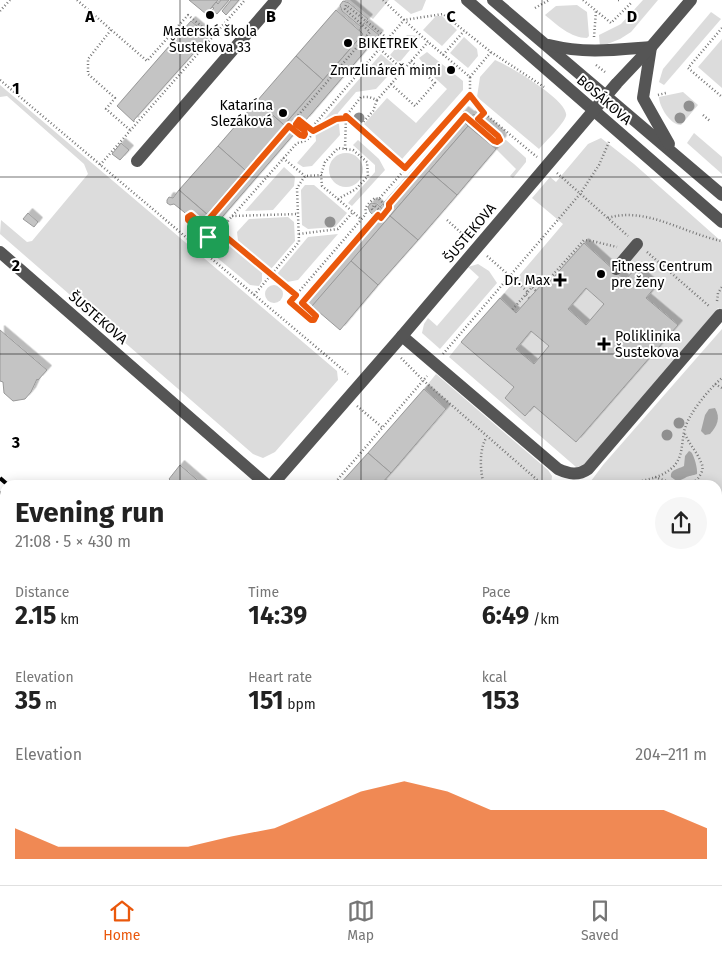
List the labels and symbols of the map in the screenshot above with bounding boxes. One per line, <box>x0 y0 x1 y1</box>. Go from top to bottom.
text: A <box>84 7 95 26</box>
text: B <box>266 7 276 26</box>
text: C <box>446 7 456 26</box>
text: D <box>627 7 637 26</box>
marker: Materská škola Šustekova 33 <box>204 9 216 21</box>
place label: Materská škola Šustekova 33 <box>163 23 257 56</box>
place label: BIKETREK <box>358 35 419 52</box>
marker: BIKETREK <box>342 37 354 49</box>
place label: Zmrzlináreň mimi <box>330 62 441 79</box>
marker: Zmrzlináreň mimi <box>445 64 457 76</box>
street label: BOSÁKOVA <box>573 71 636 128</box>
text: 1 <box>12 79 20 98</box>
place label: Katarína Slezáková <box>211 97 273 130</box>
marker: Katarína Slezáková <box>277 107 289 119</box>
street label: ŠUSTEKOVA <box>440 199 500 266</box>
pin <box>187 216 229 258</box>
text: 2 <box>12 256 20 275</box>
place label: Fitness Centrum pre ženy <box>611 258 713 291</box>
marker: Fitness Centrum pre ženy <box>595 268 607 280</box>
place label: Dr. Max <box>504 272 550 289</box>
marker: Dr. Max <box>554 274 566 286</box>
street label: ŠUSTEKOVA <box>65 287 131 348</box>
place label: Poliklinika Šustekova <box>615 328 681 361</box>
marker: Poliklinika Šustekova <box>597 337 611 351</box>
text: 3 <box>11 433 20 452</box>

